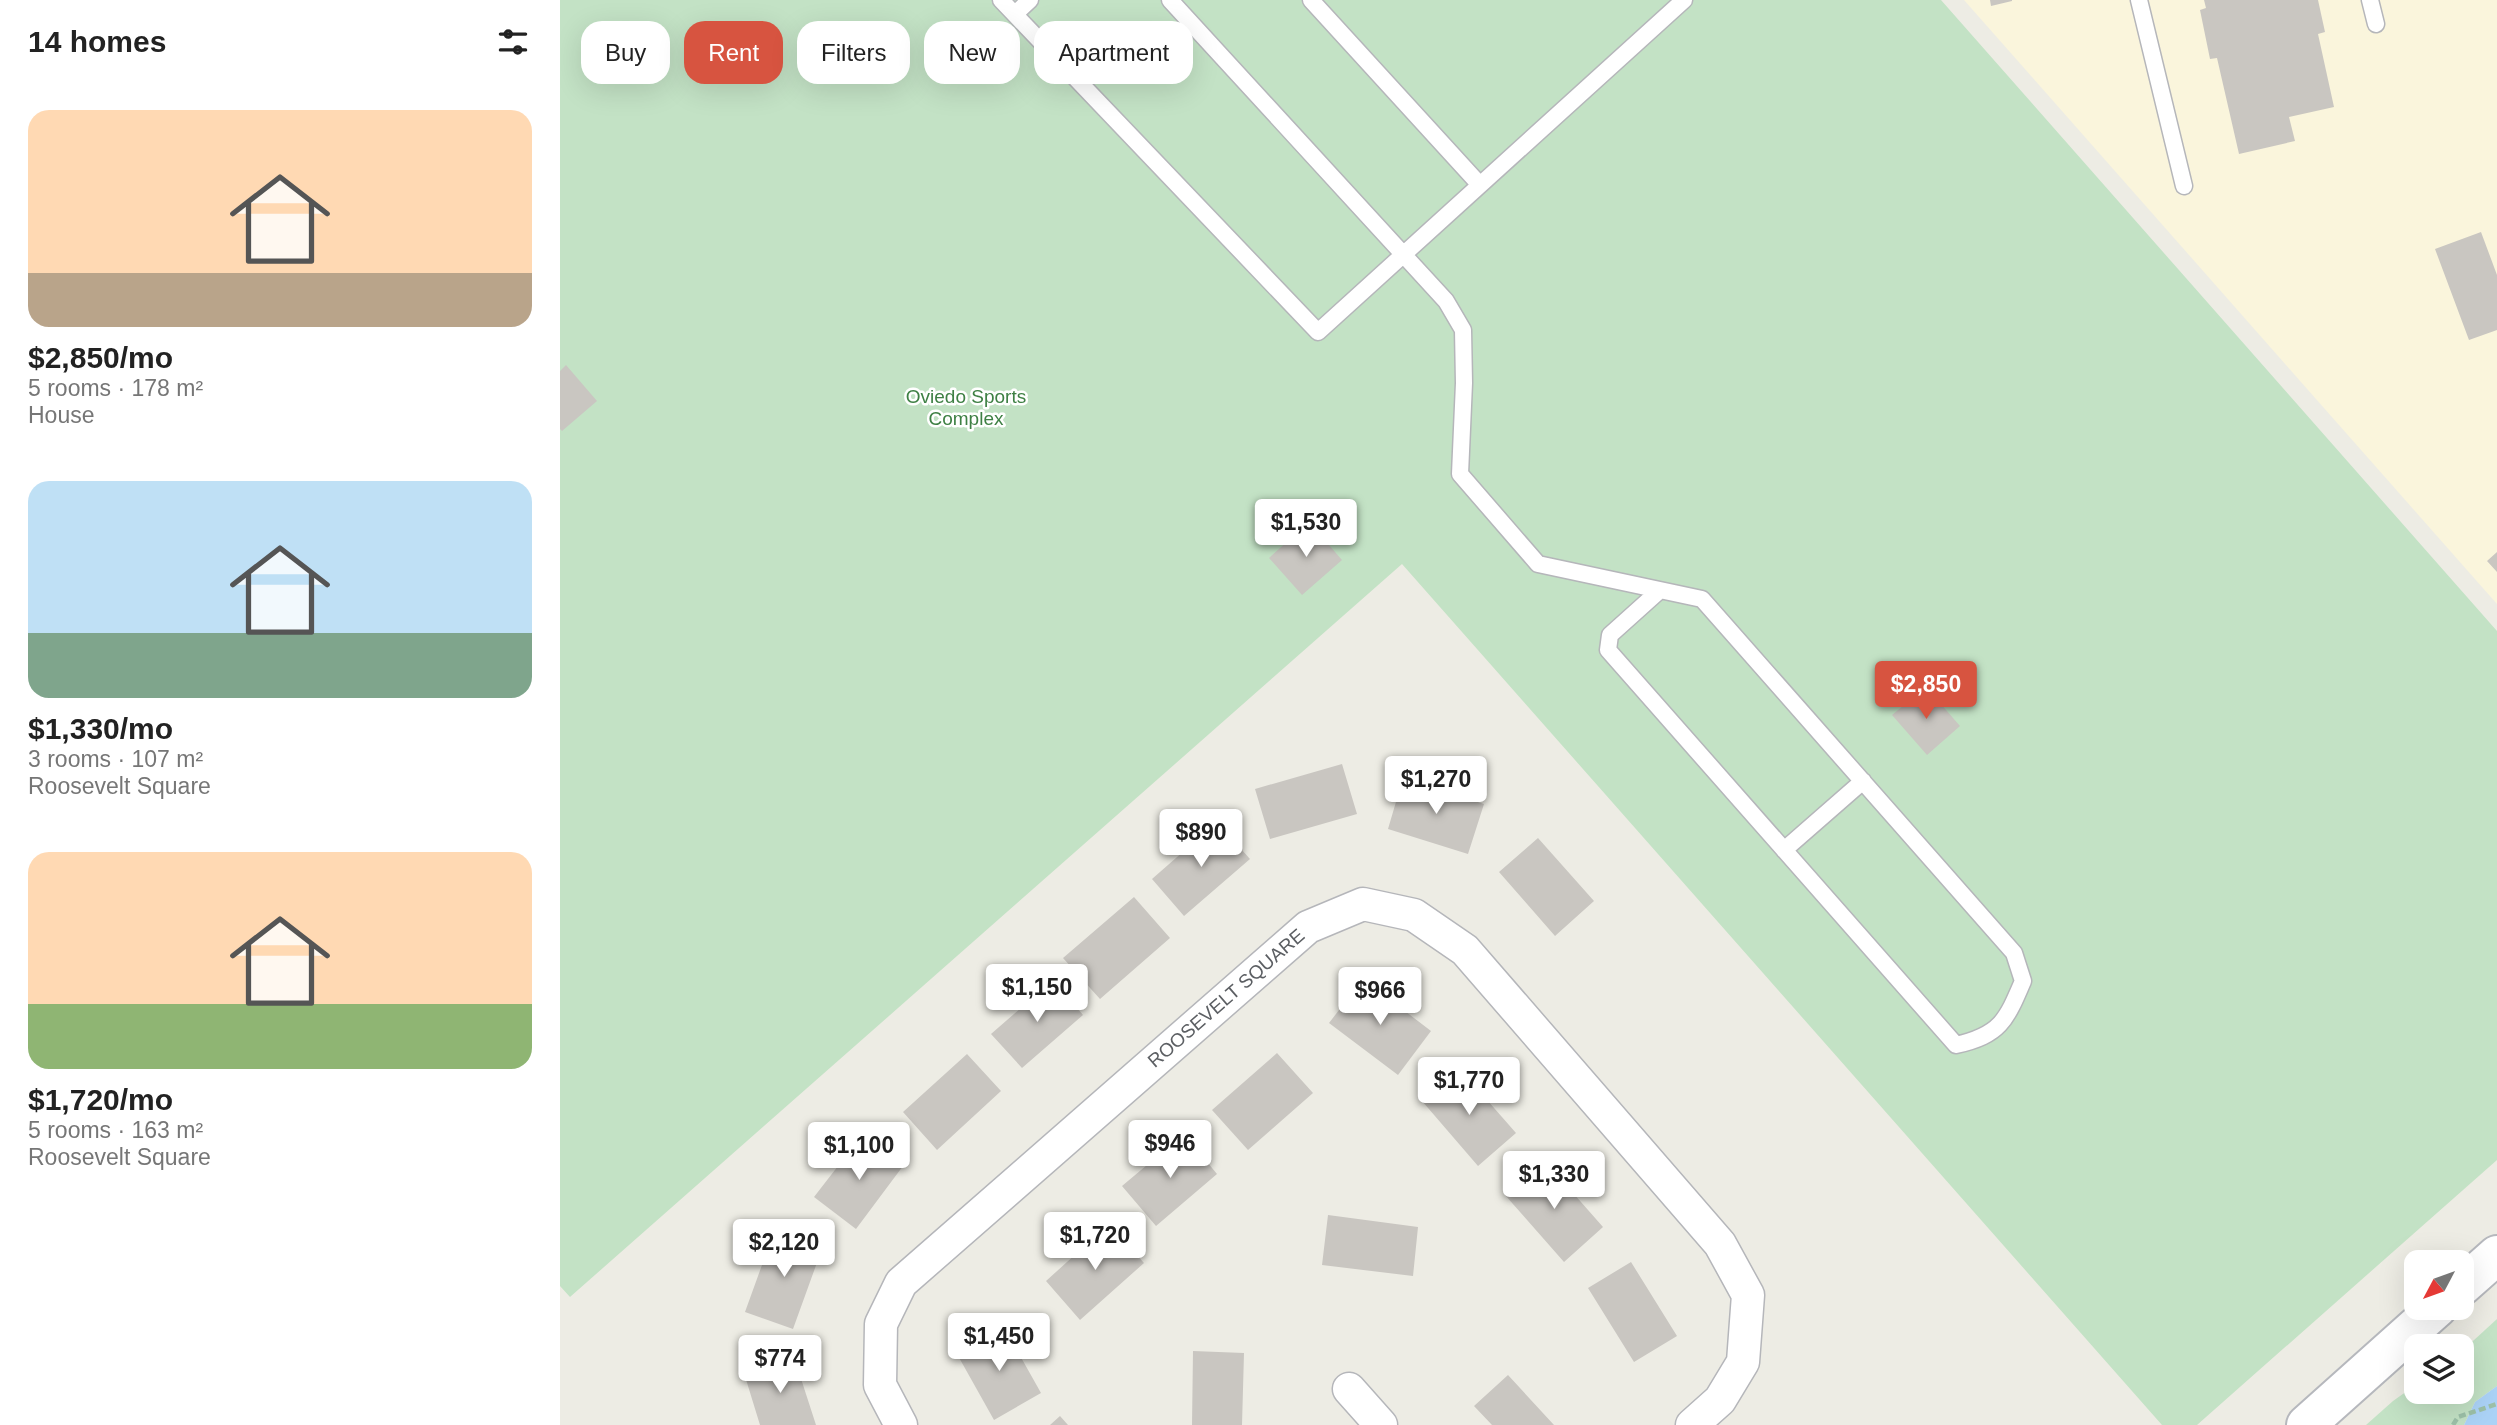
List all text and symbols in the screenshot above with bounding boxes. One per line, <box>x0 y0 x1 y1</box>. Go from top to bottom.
chip: Buy <box>581 21 670 84</box>
chip: Rent <box>684 21 783 84</box>
chip: Filters <box>797 21 910 84</box>
chip: New <box>924 21 1020 84</box>
chip: Apartment <box>1034 21 1193 84</box>
icon: filters <box>494 23 532 61</box>
text: 14 homes <box>28 25 166 58</box>
icon: home <box>217 156 343 282</box>
text: $2,850/mo <box>28 341 173 374</box>
text: 5 rooms · 178 m² <box>28 375 203 401</box>
park label: Oviedo Sports Complex <box>906 386 1026 429</box>
text: House <box>28 402 94 428</box>
pin: $1,530 <box>1249 500 1363 559</box>
text: $1,530 <box>1271 509 1341 535</box>
icon: home <box>217 527 343 653</box>
pin: $2,850 <box>1869 662 1983 721</box>
text: $2,850 <box>1891 671 1961 697</box>
text: $1,330/mo <box>28 712 173 745</box>
text: 3 rooms · 107 m² <box>28 746 203 772</box>
pin: $1,270 <box>1379 756 1493 816</box>
text: $1,270 <box>1401 766 1471 792</box>
text: Roosevelt Square <box>28 773 211 799</box>
pin: $890 <box>1160 810 1242 869</box>
text: $890 <box>1175 819 1227 845</box>
icon: home <box>217 898 343 1024</box>
street label: ROOSEVELT SQUARE <box>1144 924 1308 1072</box>
pin: $1,150 <box>980 964 1094 1024</box>
pin: $966 <box>1339 968 1421 1027</box>
text: $1,150 <box>1002 974 1072 1000</box>
text: $966 <box>1354 977 1406 1003</box>
pin: $1,770 <box>1412 1058 1526 1117</box>
text: $1,770 <box>1434 1067 1504 1093</box>
text: $1,720/mo <box>28 1083 173 1116</box>
text: 5 rooms · 163 m² <box>28 1117 203 1143</box>
pin: $946 <box>1129 1120 1211 1180</box>
pin: $1,100 <box>802 1122 916 1182</box>
text: $946 <box>1144 1130 1196 1156</box>
text: $1,100 <box>824 1132 894 1158</box>
text: Roosevelt Square <box>28 1144 211 1170</box>
pin: $1,330 <box>1497 1152 1611 1211</box>
text: $1,330 <box>1519 1161 1589 1187</box>
pin: $1,720 <box>1038 1212 1152 1272</box>
pin: $2,120 <box>727 1220 841 1279</box>
text: $1,720 <box>1060 1222 1130 1248</box>
text: $2,120 <box>749 1229 819 1255</box>
north arrow <box>2404 1250 2474 1320</box>
map controls <box>2404 1250 2474 1404</box>
pin: $1,450 <box>942 1314 1056 1373</box>
text: $1,450 <box>964 1323 1034 1349</box>
button: layers <box>2404 1334 2474 1404</box>
pin: $774 <box>739 1336 821 1395</box>
text: $774 <box>754 1345 806 1371</box>

